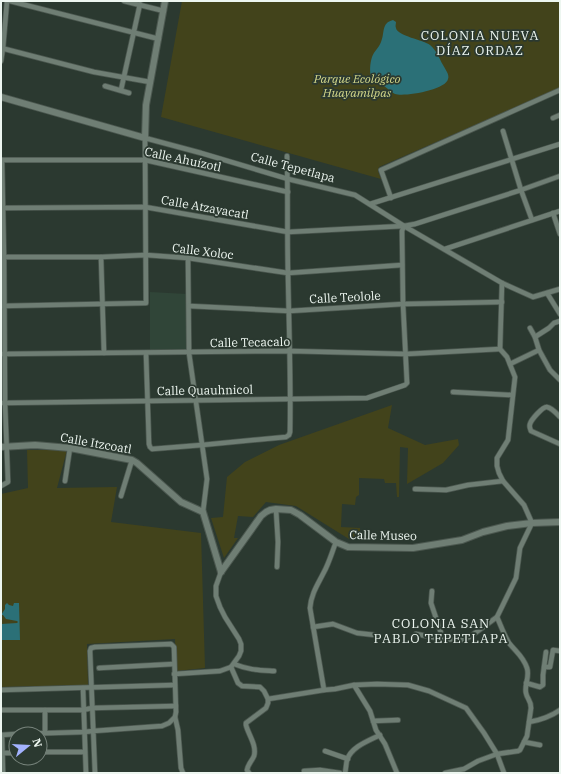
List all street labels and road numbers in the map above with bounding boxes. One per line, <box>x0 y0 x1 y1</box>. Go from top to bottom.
street label: Calle Ahuízotl <box>143 144 223 175</box>
street label: Calle Tepetlapa <box>249 149 337 186</box>
street label: Calle Atzayacatl <box>160 192 250 222</box>
street label: Calle Xoloc <box>171 240 235 262</box>
street label: Calle Teolole <box>309 288 381 306</box>
street label: Calle Tecacalo <box>210 334 290 350</box>
street label: Calle Quauhnicol <box>157 382 253 398</box>
street label: Calle Itzcoatl <box>59 429 133 457</box>
street label: Calle Museo <box>349 527 417 543</box>

